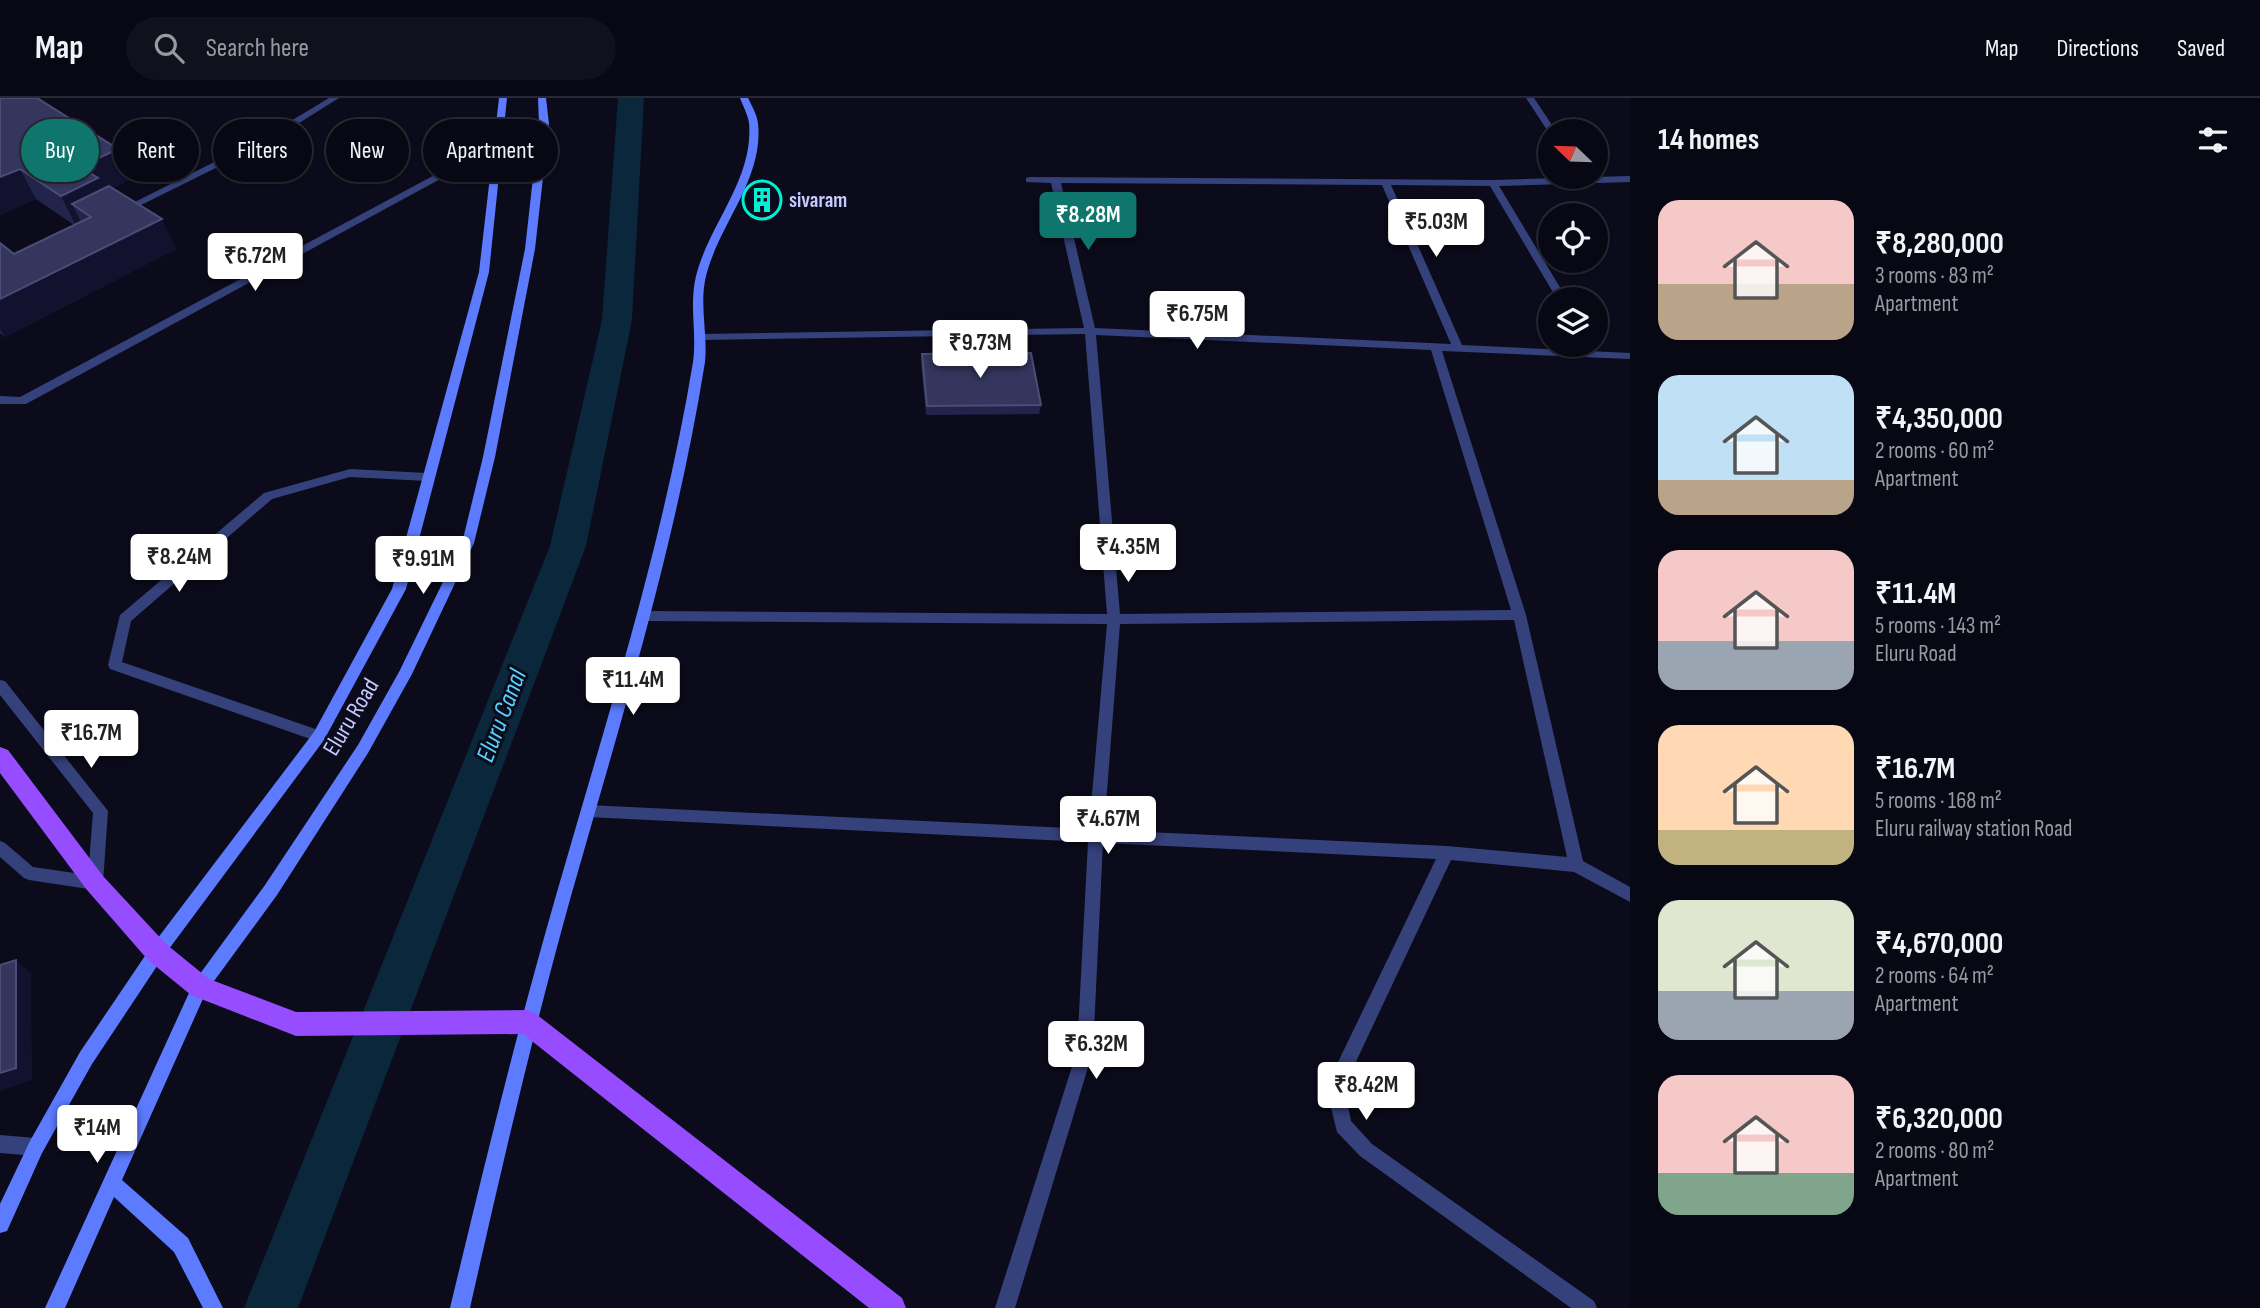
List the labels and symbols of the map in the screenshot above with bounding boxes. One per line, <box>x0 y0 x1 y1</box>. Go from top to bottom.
north arrow <box>1538 119 1608 189</box>
building icon: sivaram <box>741 179 783 221</box>
place label: sivaram <box>789 188 847 213</box>
pin: ₹8.28M <box>1031 192 1145 252</box>
pin: ₹5.03M <box>1379 200 1493 259</box>
pin: ₹6.72M <box>198 234 312 293</box>
pin: ₹6.75M <box>1140 292 1254 351</box>
pin: ₹9.73M <box>923 320 1037 380</box>
pin: ₹4.35M <box>1071 524 1185 584</box>
pin: ₹8.24M <box>122 534 236 594</box>
pin: ₹9.91M <box>366 536 480 596</box>
pin: ₹11.4M <box>576 658 690 717</box>
water label: Eluru Canal <box>470 664 534 767</box>
street label: Eluru Road <box>317 673 385 761</box>
pin: ₹16.7M <box>34 710 148 770</box>
pin: ₹4.67M <box>1051 796 1165 856</box>
pin: ₹6.32M <box>1039 1021 1153 1081</box>
pin: ₹8.42M <box>1309 1062 1423 1122</box>
pin: ₹14M <box>56 1105 138 1165</box>

